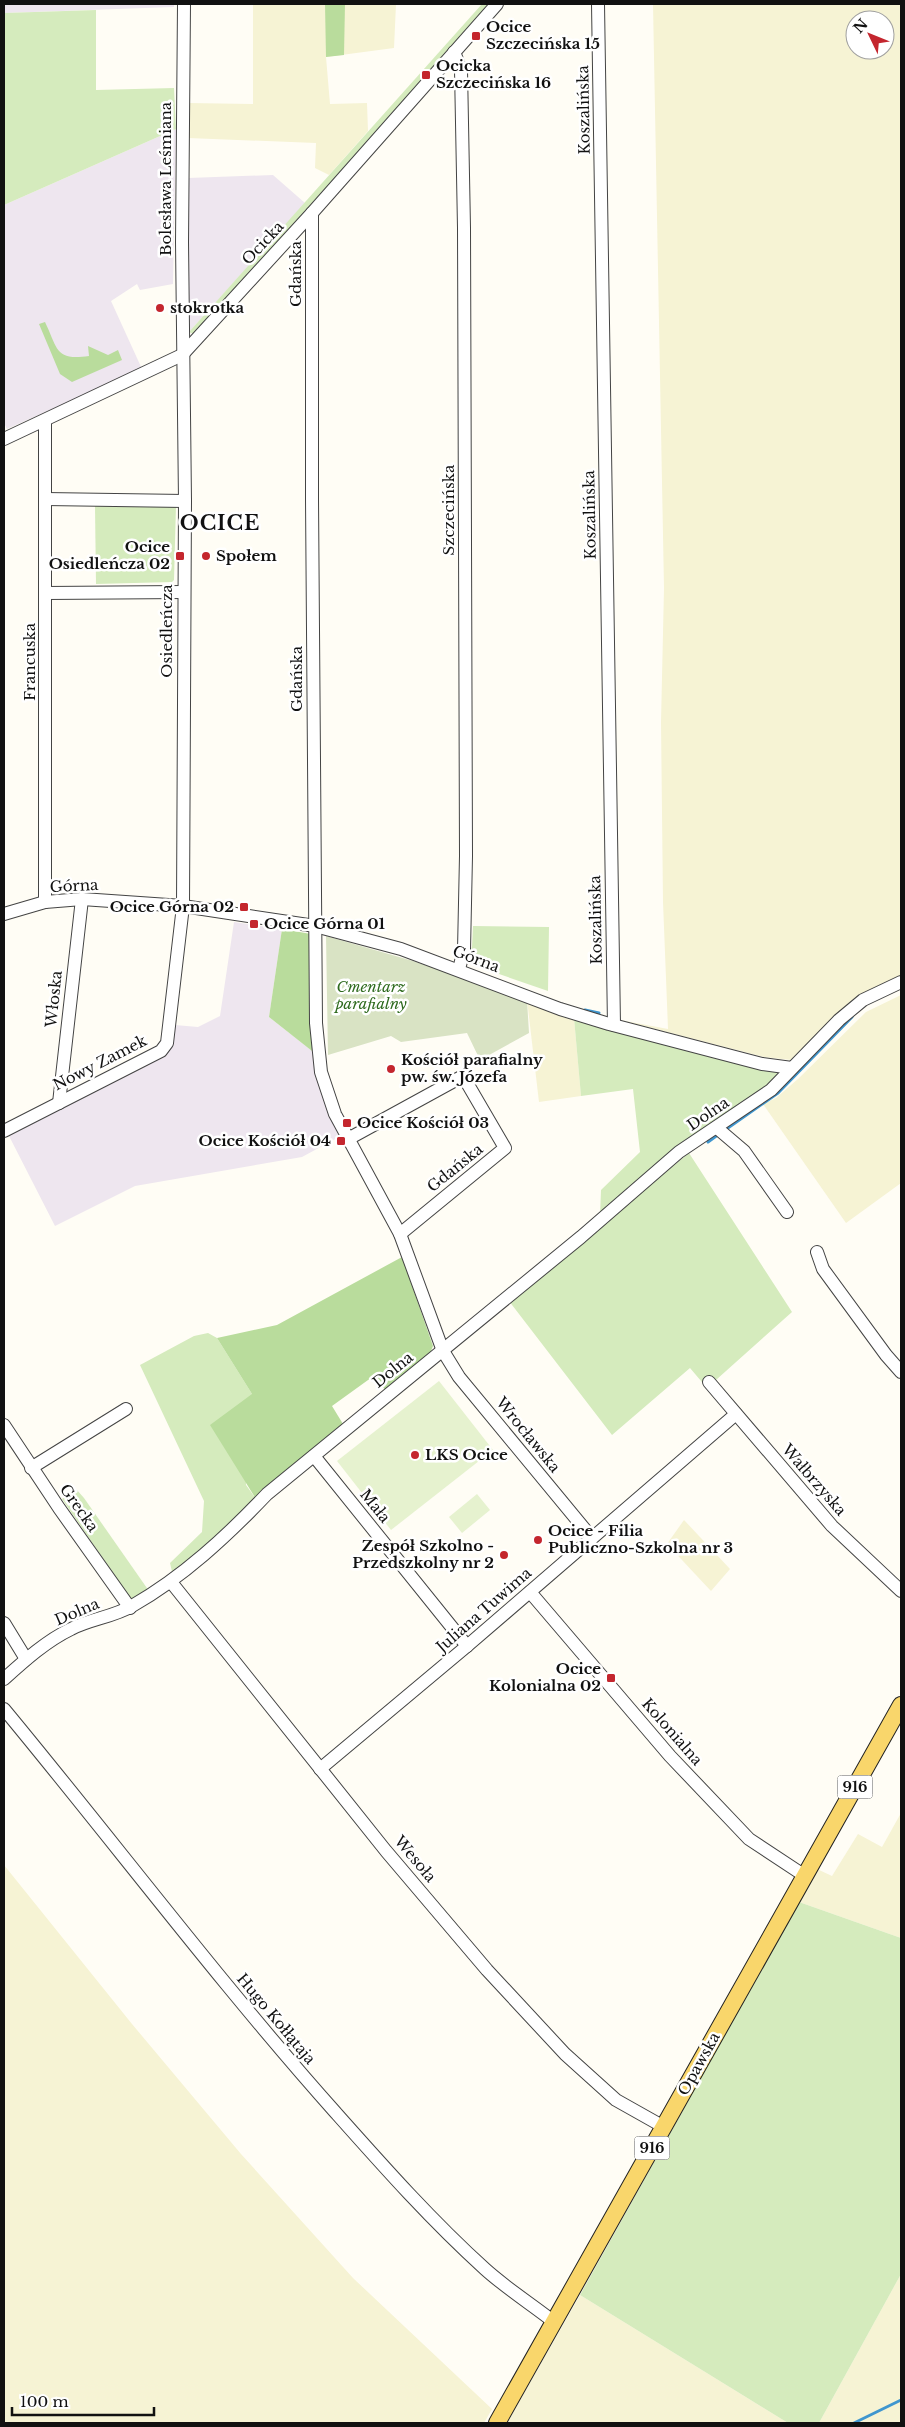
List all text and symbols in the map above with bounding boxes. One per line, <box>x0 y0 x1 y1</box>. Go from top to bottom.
north arrow <box>845 10 895 60</box>
text: N <box>849 15 872 37</box>
place label: Ocice Szczecińska 15 <box>486 17 600 53</box>
marker: Ocice Szczecińska 15 <box>470 30 482 42</box>
place label: Ocicka Szczecińska 16 <box>436 56 551 92</box>
street label: Koszalińska <box>573 65 594 155</box>
marker: Ocicka Szczecińska 16 <box>420 69 432 81</box>
street label: Bolesława Leśmiana <box>156 101 175 256</box>
street label: Ocicka <box>238 216 288 268</box>
street label: Gdańska <box>286 240 305 307</box>
place label: stokrotka <box>170 298 245 317</box>
marker: stokrotka <box>154 302 166 314</box>
street label: Szczecińska <box>439 464 458 555</box>
street label: Koszalińska <box>579 470 600 560</box>
district label: OCICE <box>180 511 260 535</box>
place label: Ocice Osiedleńcza 02 <box>49 537 170 573</box>
place label: Społem <box>216 546 277 565</box>
marker: Ocice Osiedleńcza 02 <box>174 550 186 562</box>
marker: Społem <box>200 550 212 562</box>
street label: Osiedleńcza <box>157 584 176 678</box>
street label: Francuska <box>20 622 39 701</box>
street label: Gdańska <box>287 645 306 712</box>
street label: Górna <box>49 875 99 896</box>
street label: Koszalińska <box>585 875 606 965</box>
place label: Ocice Górna 02 <box>110 897 234 916</box>
marker: Ocice Górna 02 <box>238 901 250 913</box>
place label: Ocice Górna 01 <box>264 914 386 933</box>
marker: Ocice Górna 01 <box>248 918 260 930</box>
street label: Górna <box>450 941 503 976</box>
street label: Włoska <box>41 969 66 1029</box>
park label: Cmentarz parafialny <box>333 977 407 1013</box>
street label: Nowy Zamek <box>50 1030 150 1094</box>
place label: Kościół parafialny pw. św. Józefa <box>401 1050 543 1086</box>
marker: Kościół parafialny pw. św. Józefa <box>385 1063 397 1075</box>
street label: Dolna <box>683 1092 733 1134</box>
place label: Ocice Kościół 03 <box>357 1113 489 1132</box>
marker: Ocice Kościół 03 <box>341 1117 353 1129</box>
place label: Ocice Kościół 04 <box>199 1131 331 1150</box>
marker: Ocice Kościół 04 <box>335 1135 347 1147</box>
street label: Gdańska <box>423 1139 487 1196</box>
street label: Dolna <box>369 1347 417 1392</box>
street label: Wrocławska <box>492 1392 565 1477</box>
street label: Wałbrzyska <box>777 1439 851 1520</box>
place label: LKS Ocice <box>425 1445 508 1464</box>
marker: LKS Ocice <box>409 1449 421 1461</box>
street label: Grecka <box>56 1480 103 1536</box>
street label: Mała <box>356 1485 395 1527</box>
place label: Ocice - Filia Publiczno-Szkolna nr 3 <box>548 1521 733 1557</box>
marker: Ocice - Filia Publiczno-Szkolna nr 3 <box>532 1534 544 1546</box>
place label: Zespół Szkolno - Przedszkolny nr 2 <box>352 1536 494 1572</box>
marker: Zespół Szkolno - Przedszkolny nr 2 <box>498 1549 510 1561</box>
street label: Juliana Tuwima <box>431 1563 536 1657</box>
street label: Dolna <box>52 1593 103 1629</box>
place label: Ocice Kolonialna 02 <box>489 1659 601 1695</box>
marker: Ocice Kolonialna 02 <box>605 1672 617 1684</box>
street label: Kolonialna <box>638 1694 707 1770</box>
road number: 916 <box>838 1775 872 1798</box>
street label: Wesoła <box>390 1831 441 1886</box>
street label: Hugo Kołłątaja <box>233 1969 320 2068</box>
street label: Opawska <box>673 2028 724 2099</box>
road number: 916 <box>634 2136 670 2160</box>
scale bar <box>12 2384 155 2416</box>
text: 100 m <box>20 2392 69 2411</box>

